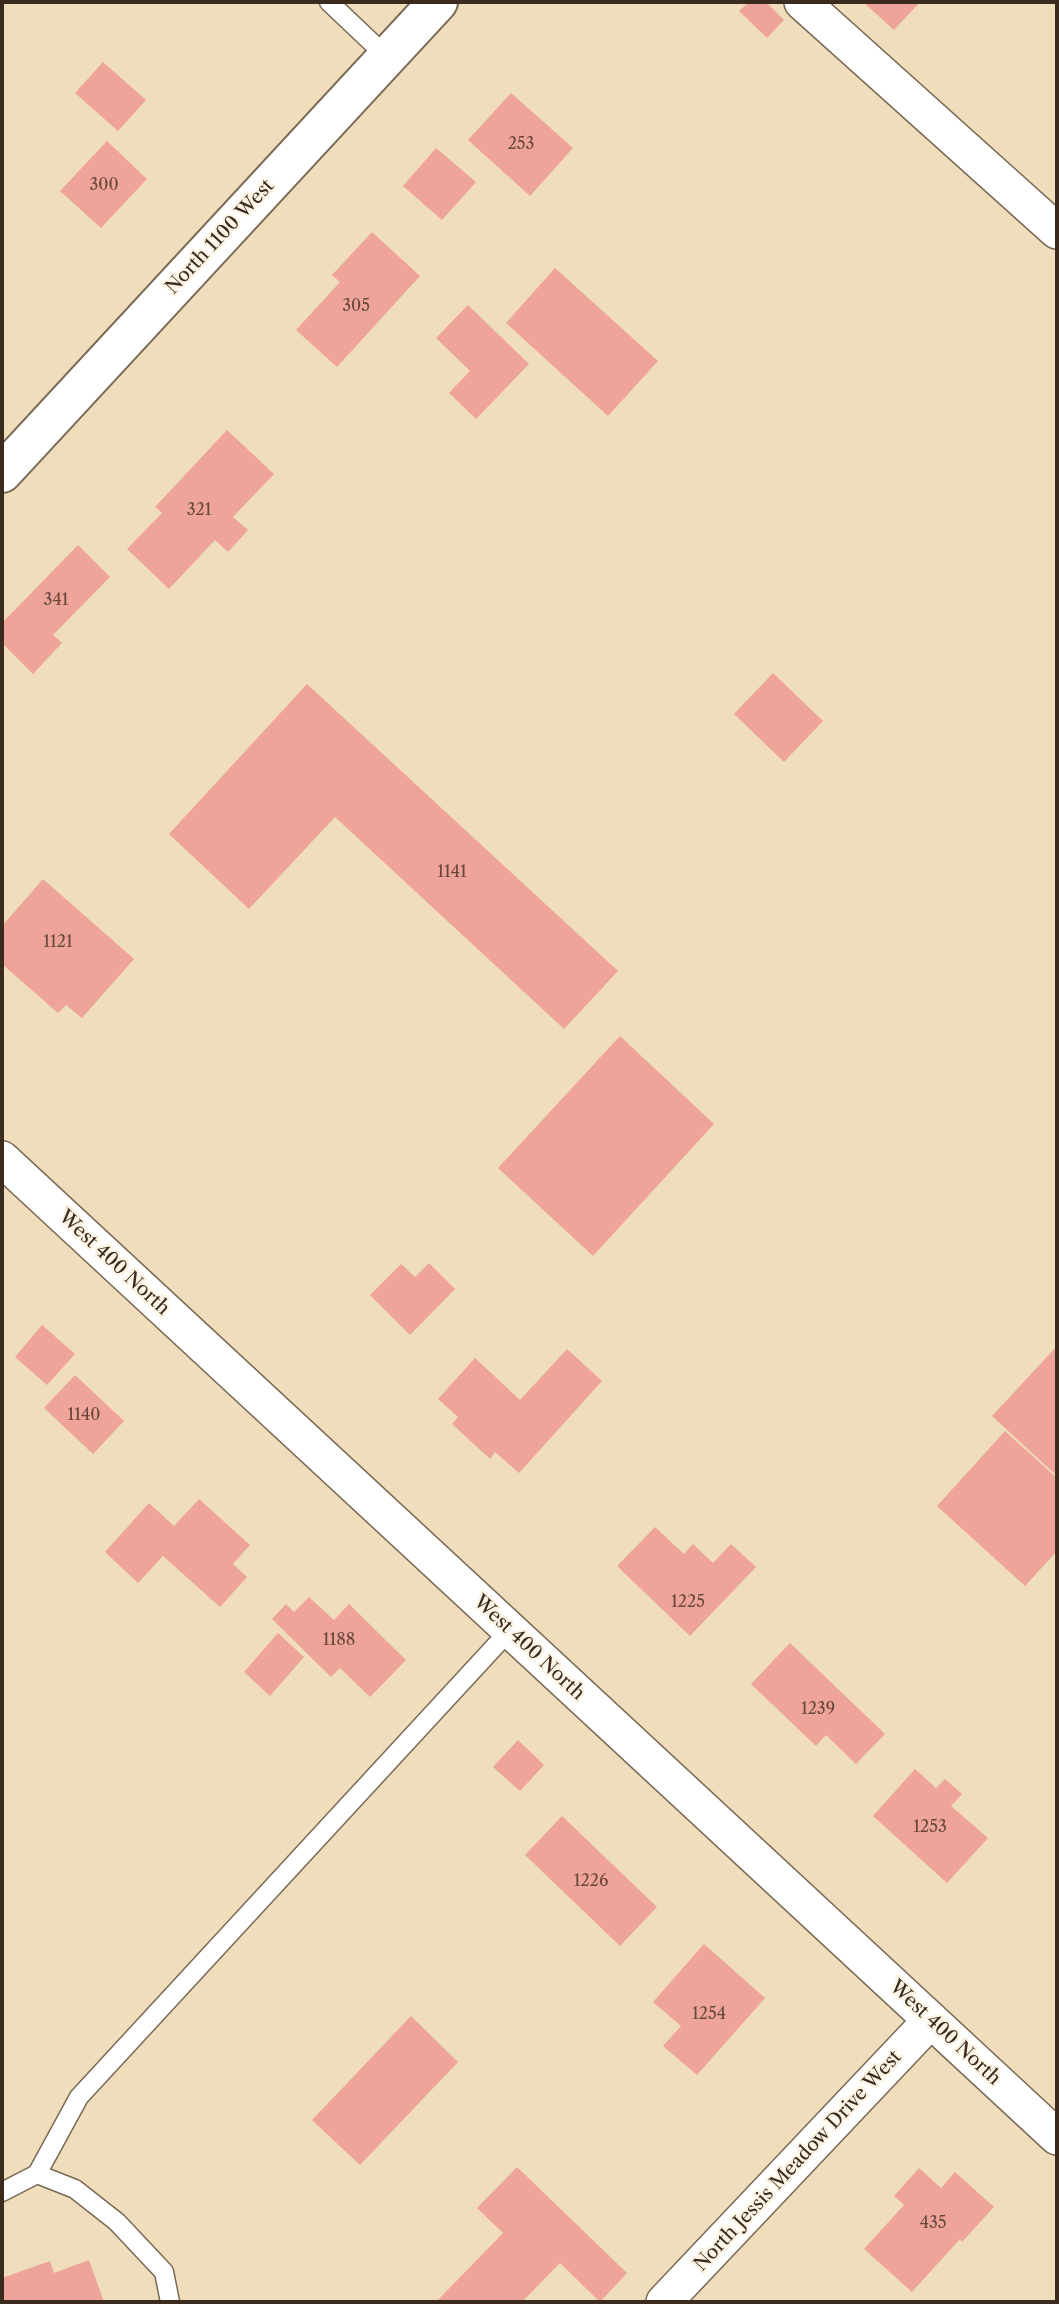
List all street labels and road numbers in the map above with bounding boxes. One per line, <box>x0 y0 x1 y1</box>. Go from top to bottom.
street label: North 1100 West <box>161 175 279 299</box>
street label: West 400 North <box>54 1206 174 1320</box>
street label: West 400 North <box>469 1591 589 1705</box>
street label: West 400 North <box>885 1976 1005 2090</box>
street label: North Jessis Meadow Drive West <box>690 2046 906 2276</box>

